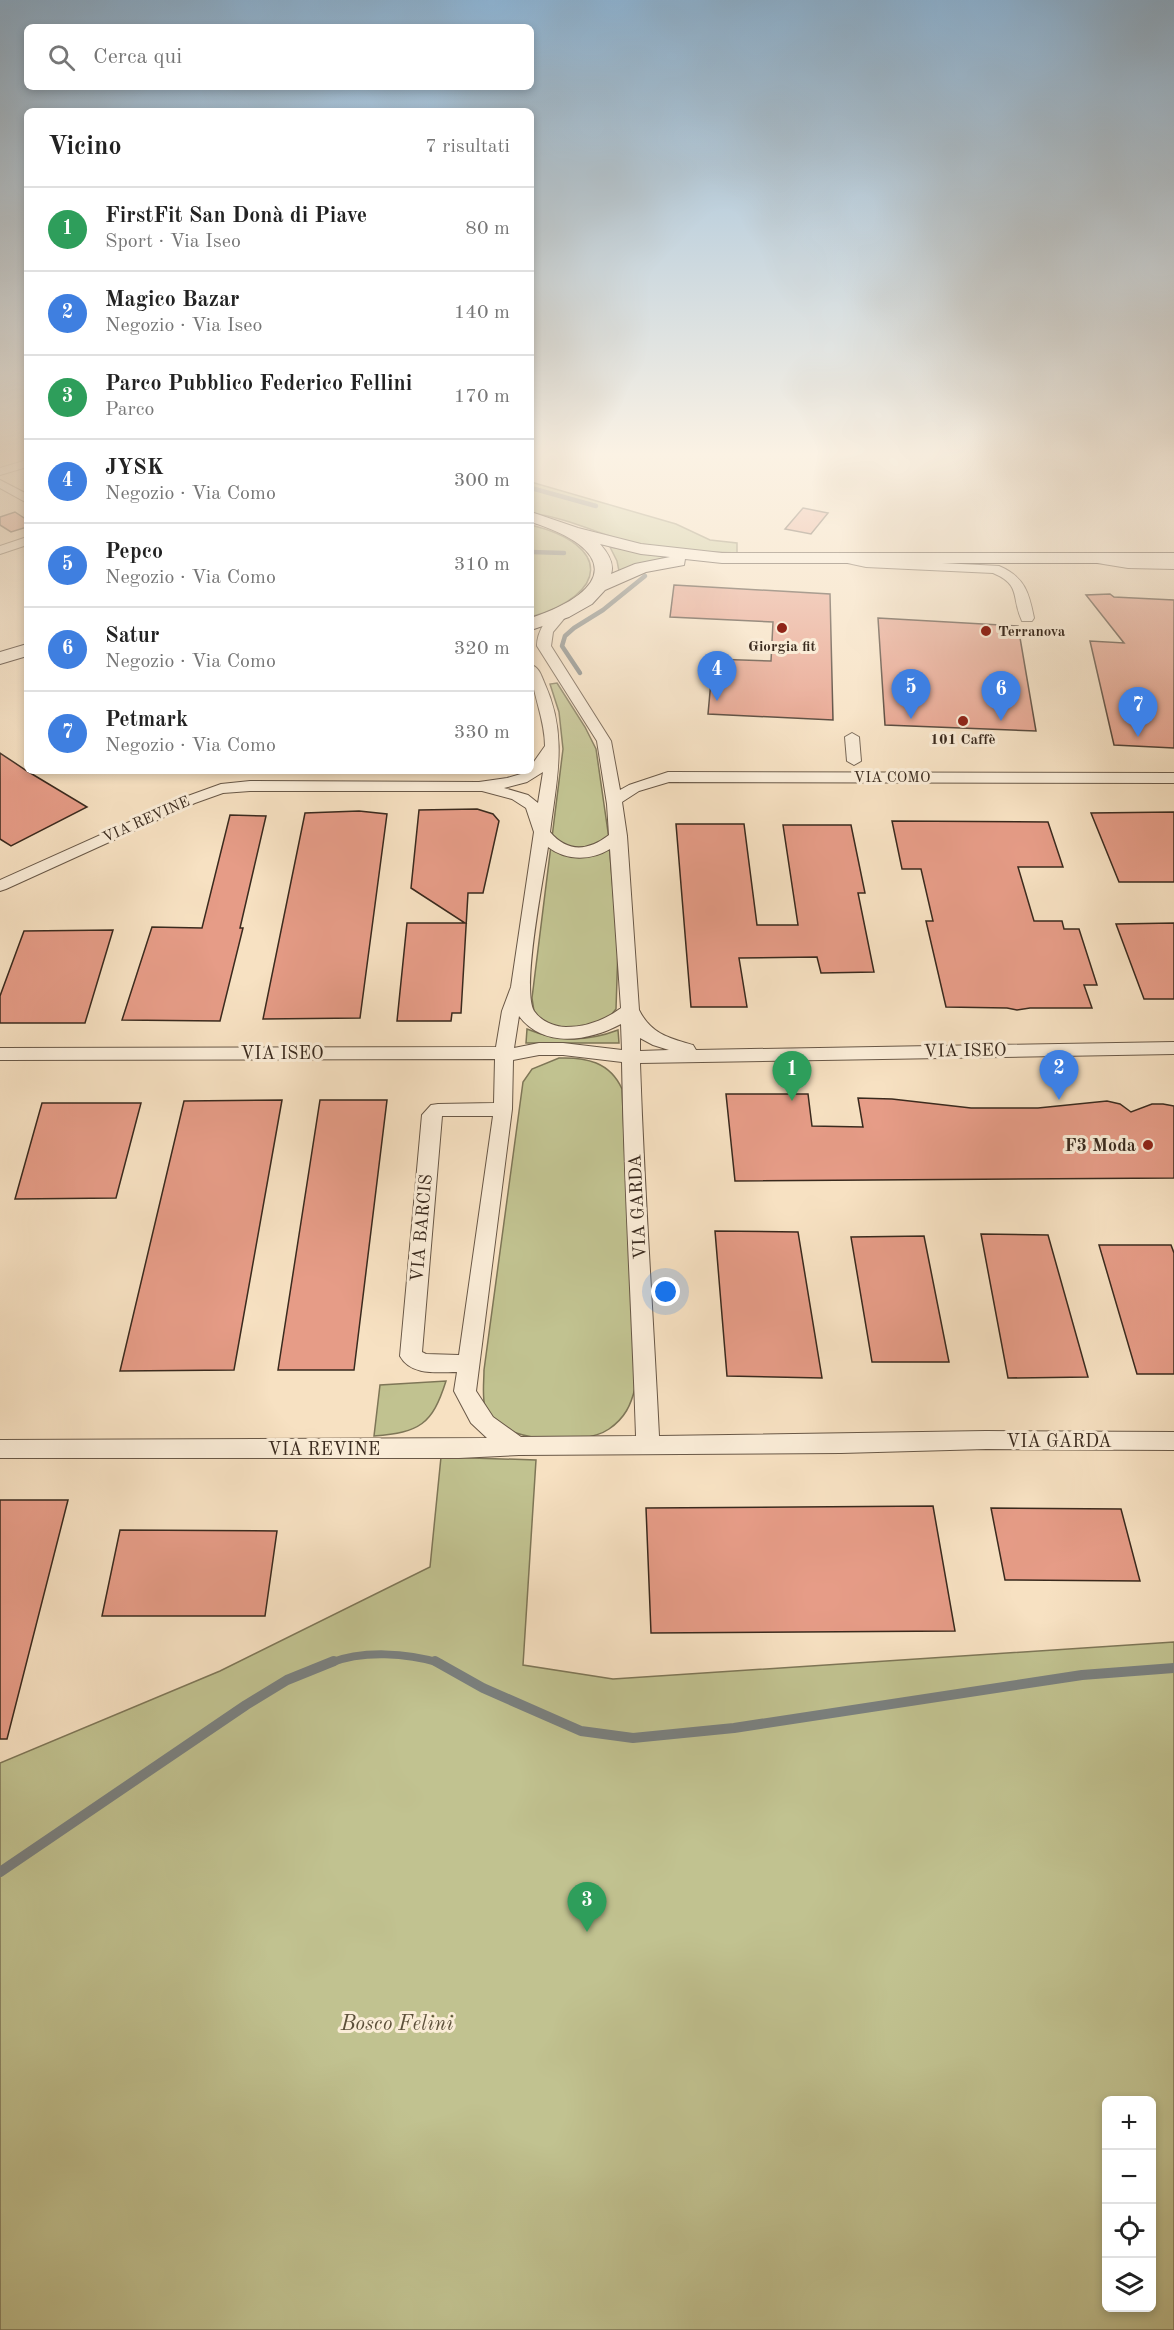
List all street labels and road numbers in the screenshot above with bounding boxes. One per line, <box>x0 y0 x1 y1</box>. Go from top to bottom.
street label: VIA COMO <box>854 771 930 786</box>
street label: VIA REVINE <box>101 794 192 846</box>
street label: VIA ISEO <box>923 1041 1007 1061</box>
street label: VIA ISEO <box>240 1045 324 1063</box>
street label: VIA GARDA <box>626 1154 650 1260</box>
street label: VIA BARCIS <box>408 1173 436 1283</box>
street label: VIA GARDA <box>1006 1433 1112 1451</box>
street label: VIA REVINE <box>268 1441 380 1459</box>

